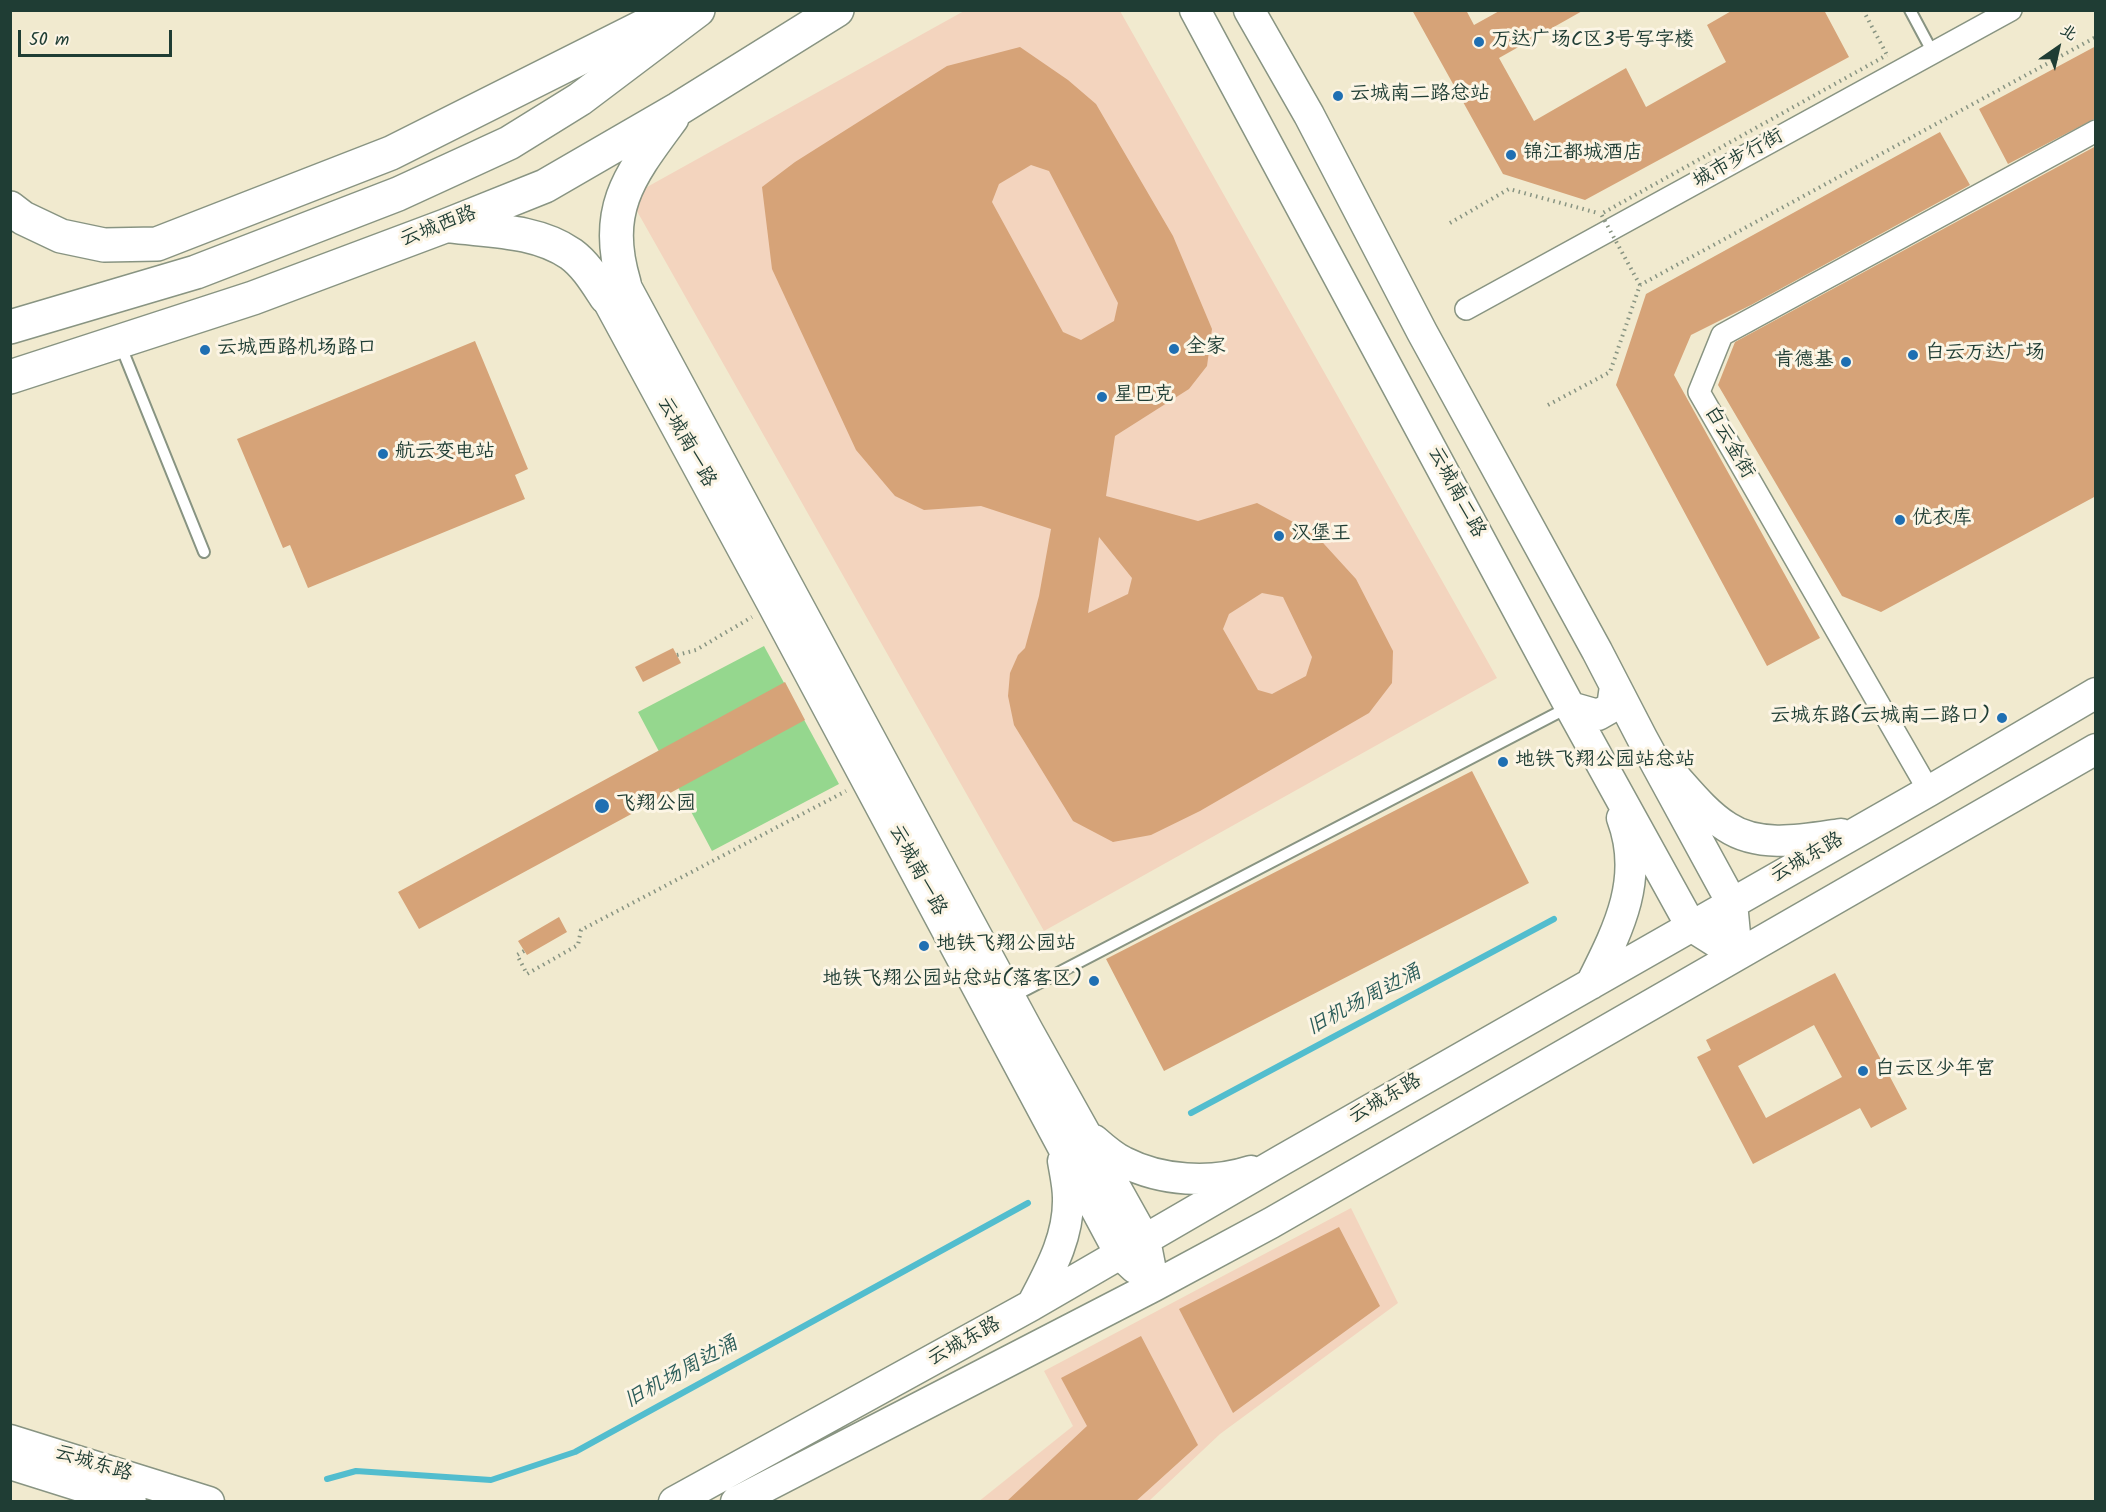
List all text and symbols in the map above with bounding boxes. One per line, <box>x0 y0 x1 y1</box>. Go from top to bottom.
scale bar <box>21 18 176 56</box>
north arrow <box>2028 18 2088 78</box>
text: 北 <box>2055 18 2082 47</box>
text: 50 m <box>29 26 69 55</box>
place label: 万达广场C区3号写字楼 <box>1491 30 1694 54</box>
marker: 万达广场C区3号写字楼 <box>1472 35 1486 49</box>
place label: 云城南二路总站 <box>1350 84 1490 108</box>
marker: 云城南二路总站 <box>1331 89 1345 103</box>
street label: 城市步行街 <box>1689 125 1789 195</box>
place label: 锦江都城酒店 <box>1523 143 1643 167</box>
marker: 锦江都城酒店 <box>1504 148 1518 162</box>
street label: 云城西路 <box>397 202 481 254</box>
place label: 全家 <box>1186 337 1226 361</box>
place label: 云城西路机场路口 <box>217 338 377 362</box>
marker: 全家 <box>1167 342 1181 356</box>
marker: 云城西路机场路口 <box>198 343 212 357</box>
place label: 白云万达广场 <box>1925 343 2045 367</box>
marker: 白云万达广场 <box>1906 348 1920 362</box>
place label: 肯德基 <box>1774 350 1834 374</box>
marker: 肯德基 <box>1839 355 1853 369</box>
place label: 星巴克 <box>1114 385 1174 409</box>
marker: 星巴克 <box>1095 390 1109 404</box>
street label: 云城南一路 <box>650 393 720 493</box>
street label: 白云金街 <box>1698 402 1758 484</box>
place label: 航云变电站 <box>395 442 495 466</box>
street label: 云城南二路 <box>1421 443 1489 543</box>
marker: 航云变电站 <box>376 447 390 461</box>
place label: 优衣库 <box>1912 508 1972 532</box>
marker: 优衣库 <box>1893 513 1907 527</box>
place label: 汉堡王 <box>1291 524 1351 548</box>
marker: 汉堡王 <box>1272 529 1286 543</box>
place label: 云城东路(云城南二路口) <box>1770 706 1990 730</box>
marker: 云城东路(云城南二路口) <box>1995 711 2009 725</box>
place label: 地铁飞翔公园站总站 <box>1515 750 1695 774</box>
marker: 地铁飞翔公园站总站 <box>1496 755 1510 769</box>
place label: 飞翔公园 <box>616 794 696 818</box>
marker: 飞翔公园 <box>593 797 611 815</box>
street label: 云城南一路 <box>882 821 950 921</box>
street label: 云城东路 <box>1767 829 1849 889</box>
place label: 地铁飞翔公园站 <box>936 934 1076 958</box>
marker: 地铁飞翔公园站 <box>917 939 931 953</box>
water label: 旧机场周边涌 <box>1303 961 1427 1043</box>
place label: 地铁飞翔公园站总站(落客区) <box>822 969 1082 993</box>
marker: 地铁飞翔公园站总站(落客区) <box>1087 974 1101 988</box>
place label: 白云区少年宫 <box>1875 1059 1995 1083</box>
marker: 白云区少年宫 <box>1856 1064 1870 1078</box>
street label: 云城东路 <box>1345 1070 1427 1130</box>
street label: 云城东路 <box>924 1313 1006 1373</box>
water label: 旧机场周边涌 <box>621 1332 743 1416</box>
street label: 云城东路 <box>51 1442 135 1488</box>

